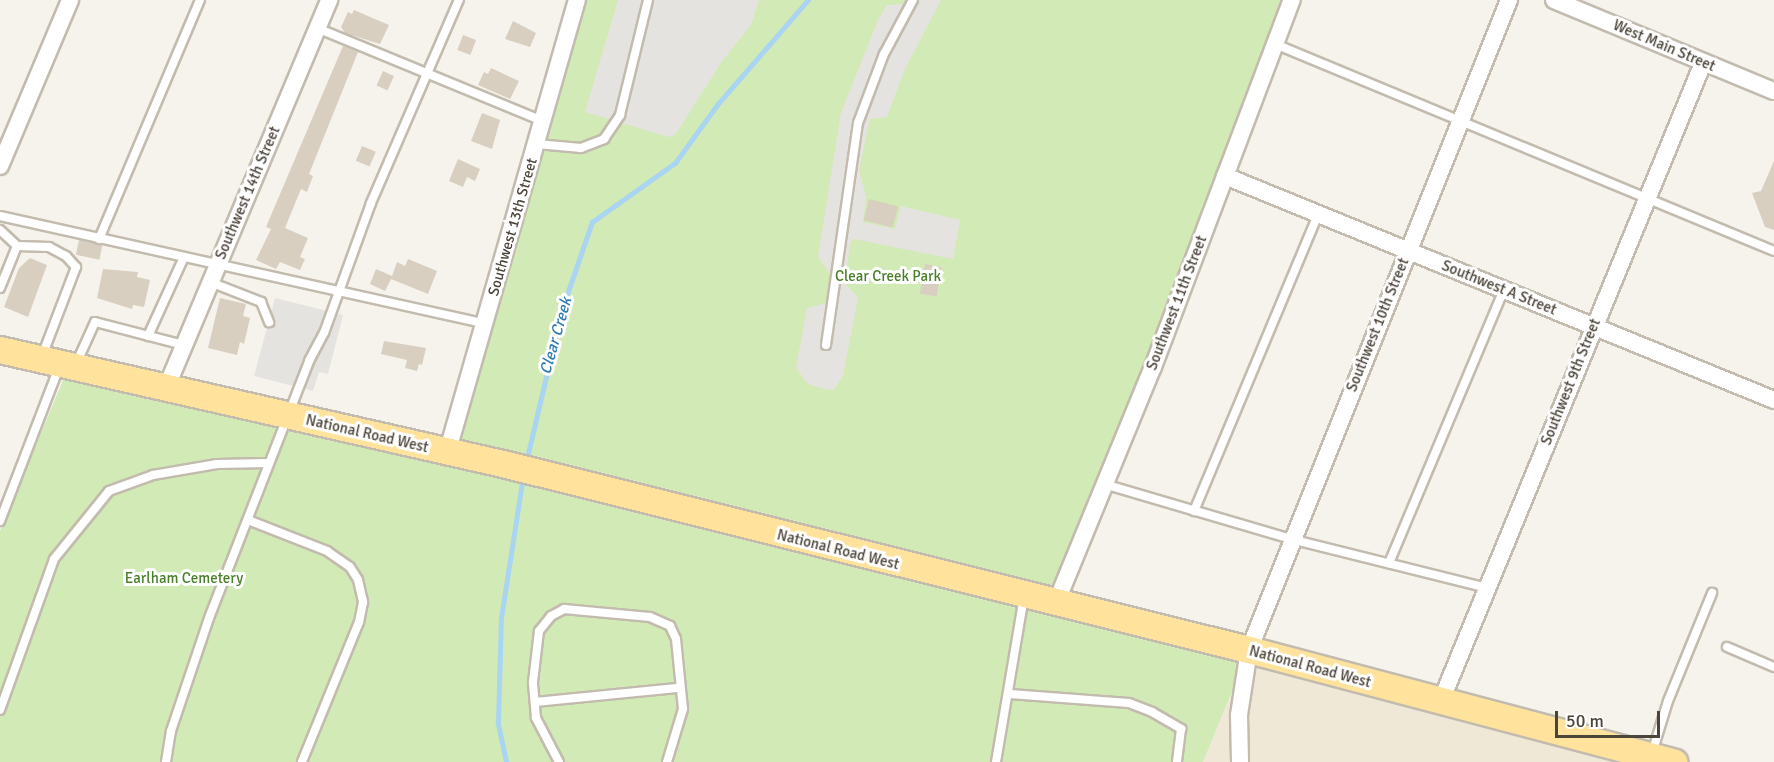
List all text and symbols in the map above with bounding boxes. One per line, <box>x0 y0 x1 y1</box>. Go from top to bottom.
street label: West Main Street <box>1610 16 1718 76</box>
street label: Southwest 14th Street <box>212 124 284 262</box>
street label: Southwest 13th Street <box>485 156 541 298</box>
street label: Southwest 11th Street <box>1143 233 1211 373</box>
street label: Southwest 10th Street <box>1343 255 1413 395</box>
street label: Southwest A Street <box>1439 257 1559 319</box>
park label: Clear Creek Park <box>835 268 941 286</box>
water label: Clear Creek <box>536 295 576 377</box>
street label: Southwest 9th Street <box>1537 316 1605 448</box>
street label: National Road West <box>304 411 430 457</box>
street label: National Road West <box>775 526 901 574</box>
park label: Earlham Cemetery <box>125 570 243 588</box>
street label: National Road West <box>1247 642 1373 692</box>
scale bar <box>1558 699 1663 737</box>
text: 50 m <box>1566 710 1604 732</box>

